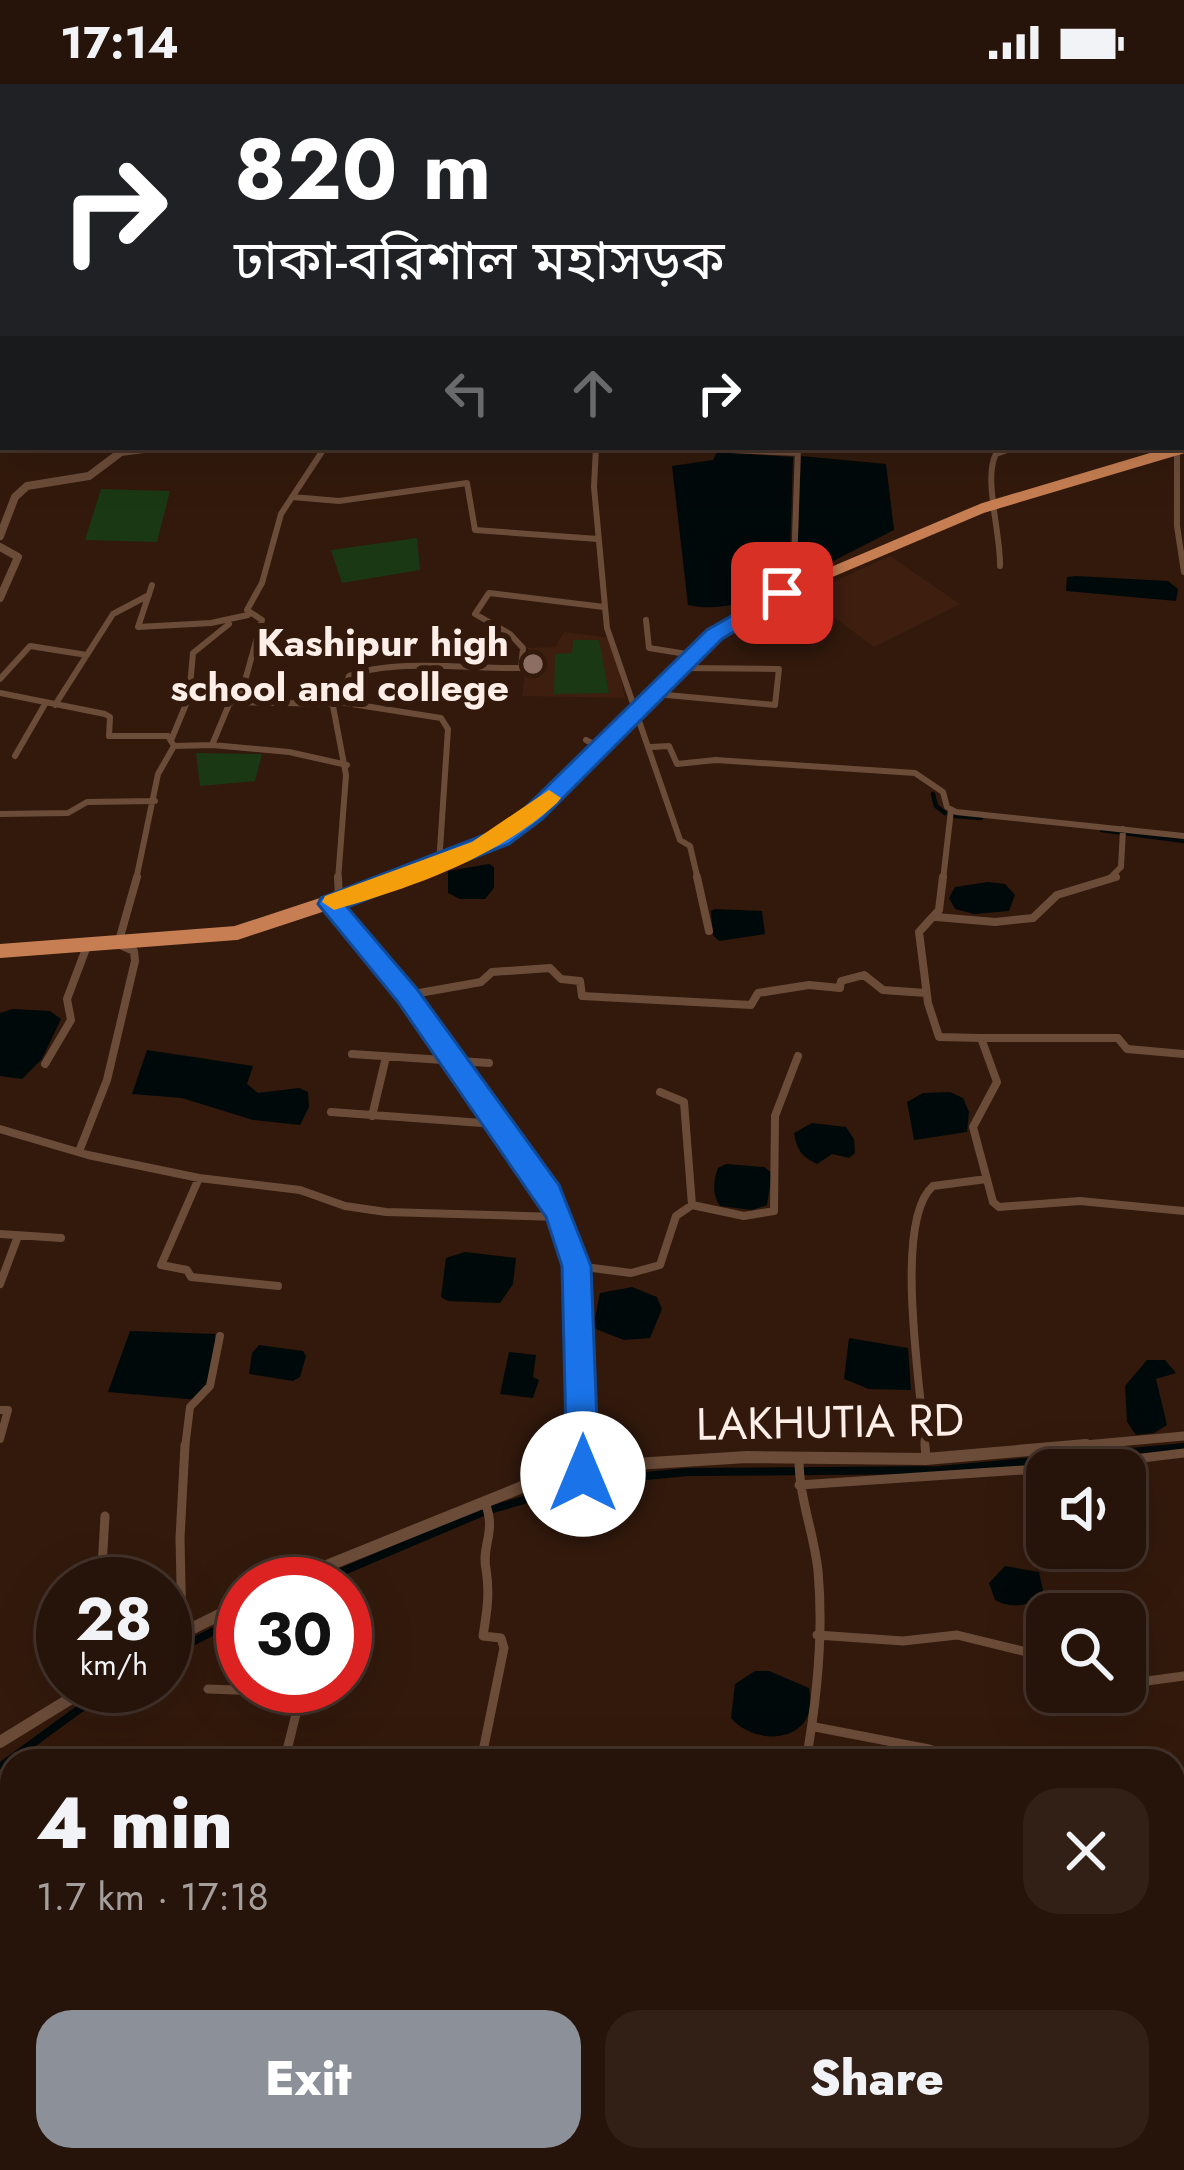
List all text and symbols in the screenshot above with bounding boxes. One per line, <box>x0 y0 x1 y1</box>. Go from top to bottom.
text: 17:14 <box>60 10 179 75</box>
text: 820 m <box>234 109 491 231</box>
icon: right <box>36 132 192 288</box>
text: ঢাকা-বরিশাল মহাসড়ক <box>234 221 725 299</box>
icon: left <box>434 360 500 426</box>
icon: ahead <box>560 360 626 426</box>
icon: right <box>686 360 752 426</box>
pin <box>731 542 833 644</box>
icon: arrive <box>749 560 815 626</box>
place label: Kashipur high school and college <box>170 614 509 716</box>
marker: Kashipur high school and college <box>520 651 546 677</box>
street label: LAKHUTIA RD <box>695 1387 965 1457</box>
position arrow <box>520 1411 646 1537</box>
map controls <box>1026 1449 1146 1713</box>
button: sound <box>1026 1449 1146 1569</box>
speed limit sign: 30 <box>216 1557 372 1713</box>
text: 28 <box>76 1576 152 1663</box>
button: search <box>1026 1593 1146 1713</box>
text: km/h <box>80 1643 148 1686</box>
text: 4 min <box>36 1771 233 1875</box>
button: close <box>1023 1788 1149 1914</box>
text: 1.7 km · 17:18 <box>36 1868 269 1925</box>
button: Exit <box>36 2010 581 2148</box>
button: Share <box>605 2010 1149 2148</box>

